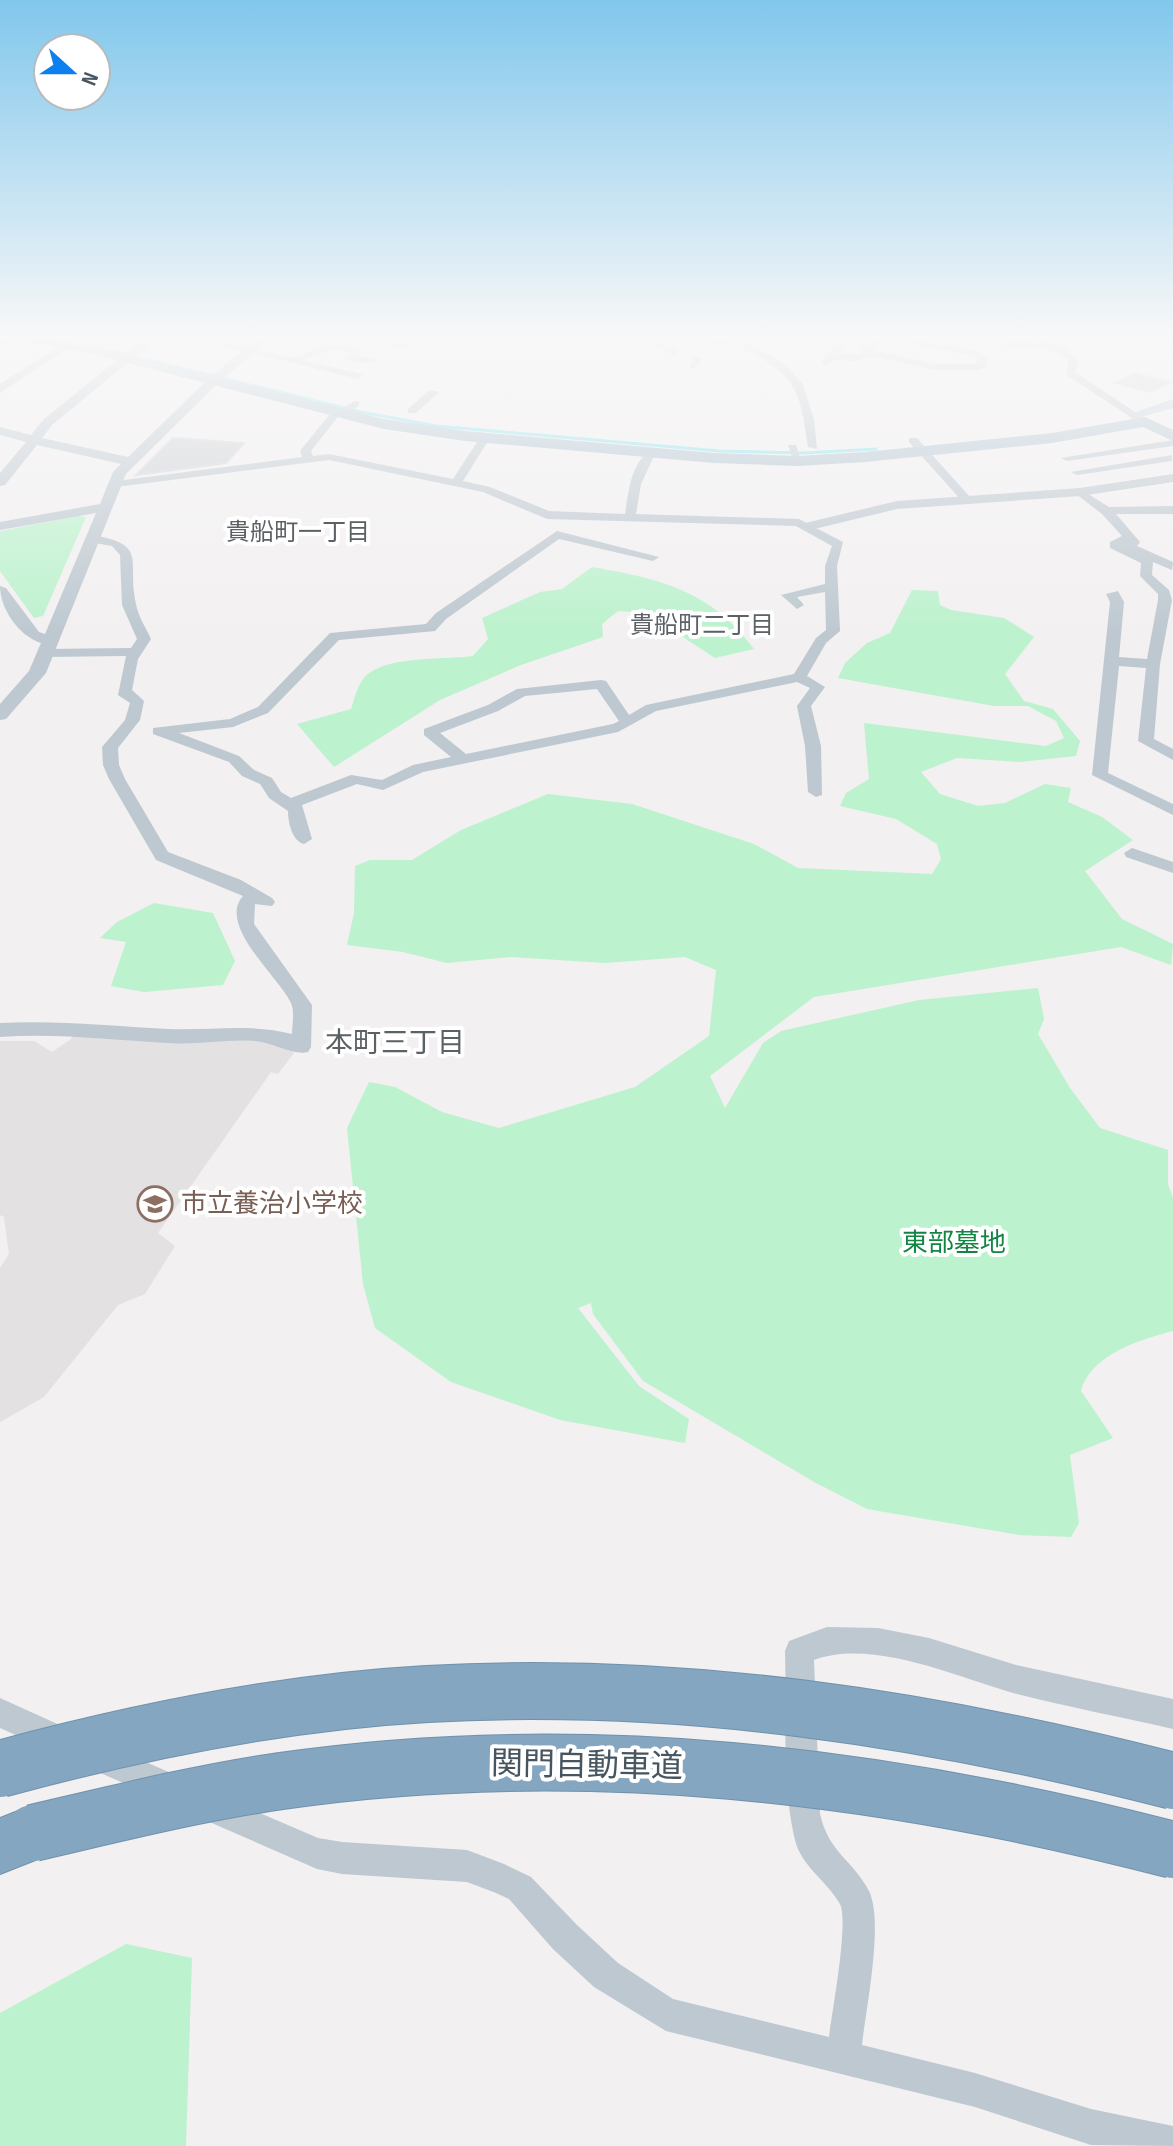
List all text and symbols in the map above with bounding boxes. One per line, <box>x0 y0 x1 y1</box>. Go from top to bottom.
north arrow <box>32 32 112 112</box>
text: N <box>75 68 104 89</box>
district label: 貴船町一丁目 <box>226 518 370 547</box>
district label: 貴船町二丁目 <box>630 611 774 640</box>
district label: 本町三丁目 <box>325 1027 465 1060</box>
school or university icon: 市立養治小学校 <box>136 1185 174 1223</box>
place label: 市立養治小学校 <box>181 1189 363 1220</box>
park label: 東部墓地 <box>902 1228 1006 1259</box>
street label: 関門自動車道 <box>491 1745 683 1787</box>

